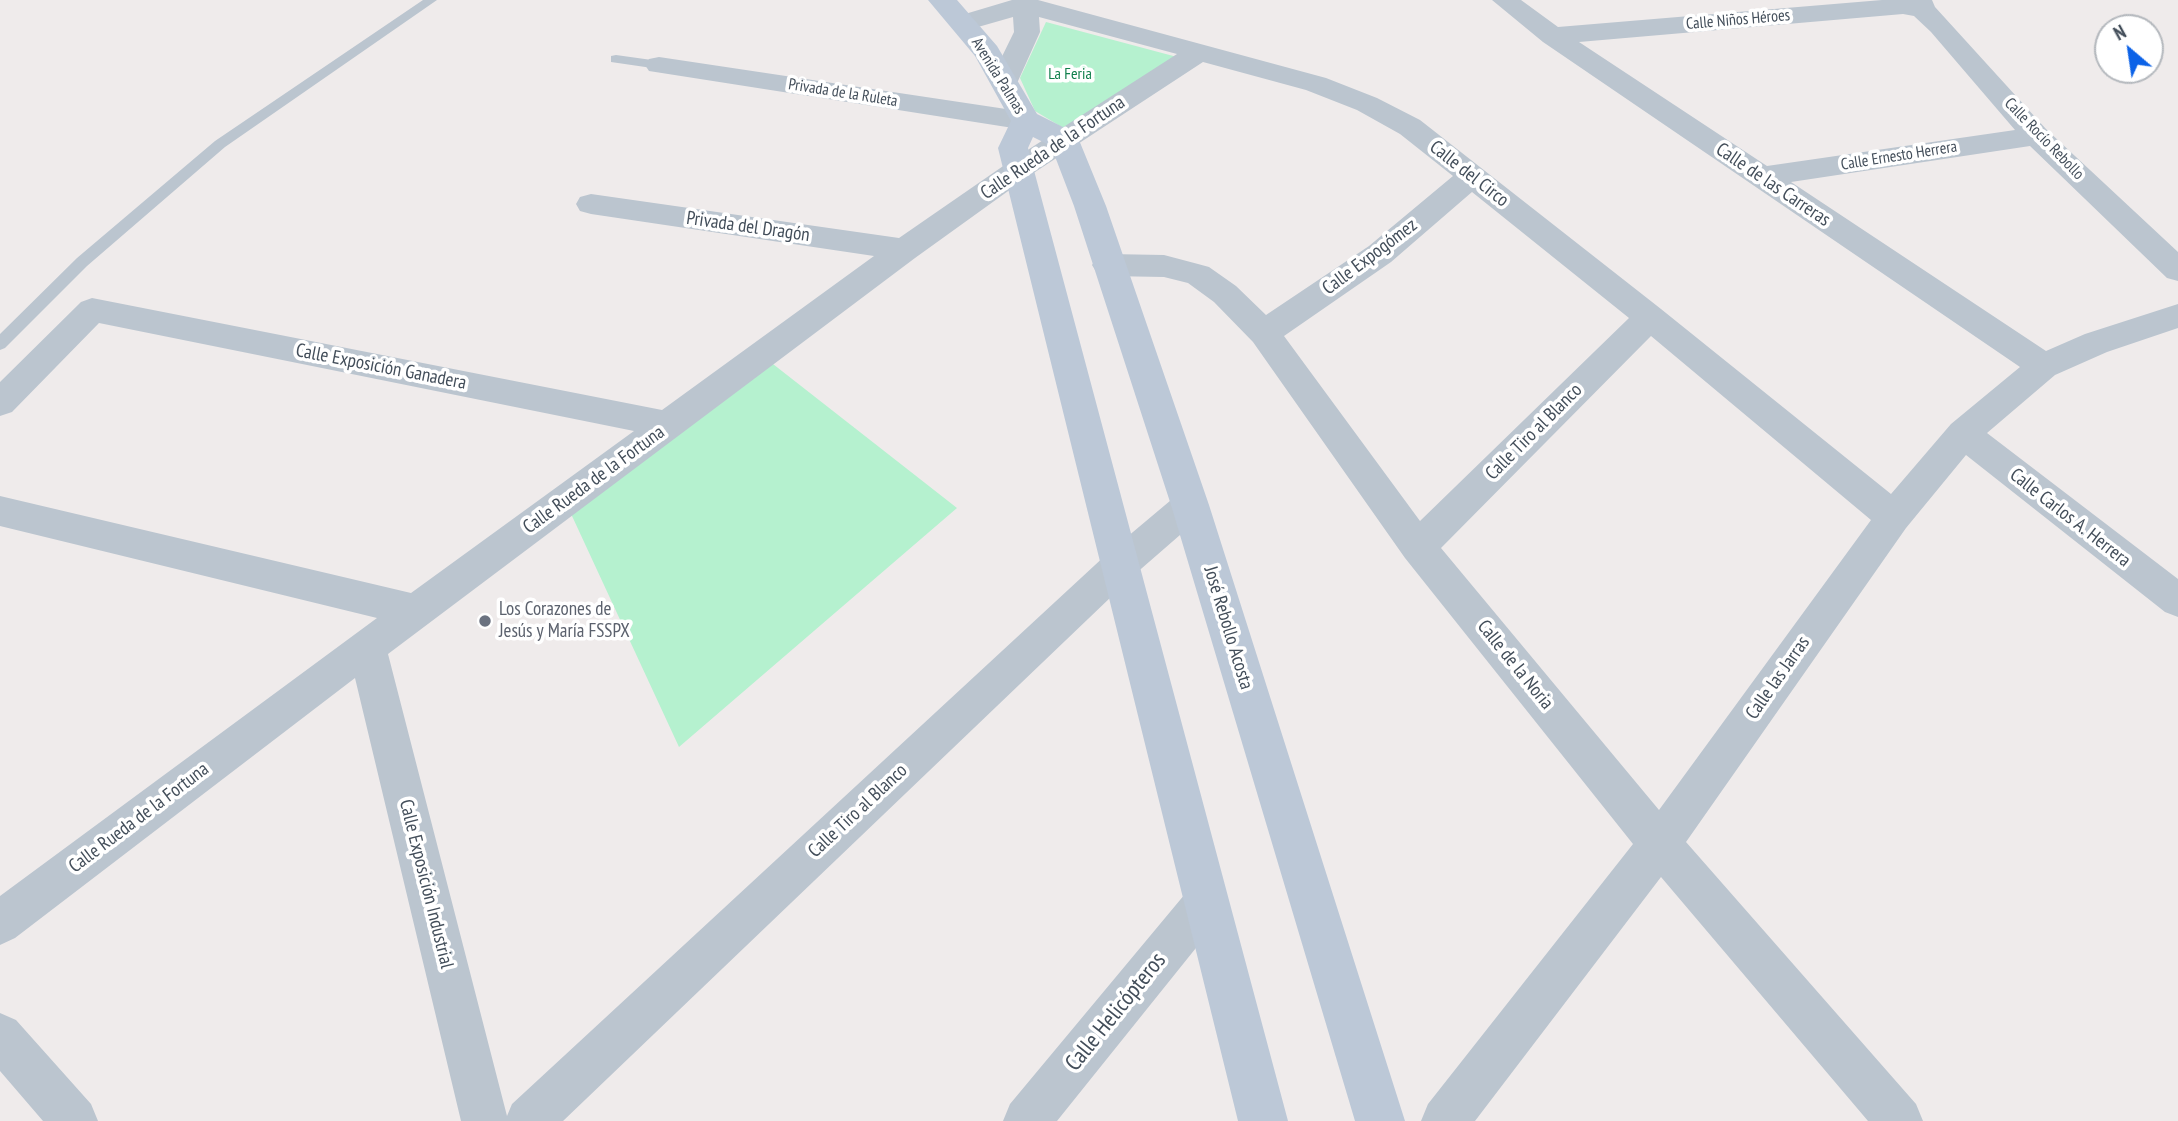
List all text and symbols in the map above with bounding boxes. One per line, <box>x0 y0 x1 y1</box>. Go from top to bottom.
street label: Calle Niños Héroes <box>1685 6 1791 34</box>
north arrow <box>2094 14 2164 84</box>
text: N <box>2109 19 2130 45</box>
street label: Avenida Palmas <box>967 34 1029 118</box>
park label: La Feria <box>1048 64 1092 84</box>
street label: Privada de la Ruleta <box>787 75 899 111</box>
street label: Calle Rueda de la Fortuna <box>977 91 1129 205</box>
street label: Calle Rocío Rebollo <box>2000 94 2088 184</box>
street label: Calle del Circo <box>1425 136 1513 212</box>
street label: Calle Ernesto Herrera <box>1840 137 1958 175</box>
street label: Calle de las Carreras <box>1712 138 1834 232</box>
street label: Privada del Dragón <box>685 207 811 247</box>
street label: Calle Expogómez <box>1318 214 1422 300</box>
street label: Calle Exposición Ganadera <box>294 339 468 395</box>
street label: Calle Tiro al Blanco <box>1481 379 1587 485</box>
street label: Calle Rueda de la Fortuna <box>519 421 669 539</box>
street label: Calle Carlos A. Herrera <box>2005 464 2135 572</box>
street label: José Rebollo Acosta <box>1198 564 1258 692</box>
place label: Los Corazones de Jesús y María FSSPX <box>499 599 630 643</box>
marker: Los Corazones de Jesús y María FSSPX <box>477 613 493 629</box>
street label: Calle de la Noria <box>1472 616 1558 714</box>
street label: Calle las Jarras <box>1741 632 1815 724</box>
street label: Calle Rueda de la Fortuna <box>65 758 213 878</box>
street label: Calle Tiro al Blanco <box>804 759 912 863</box>
street label: Calle Exposición Industrial <box>394 797 458 971</box>
street label: Calle Helicópteros <box>1060 947 1172 1077</box>

